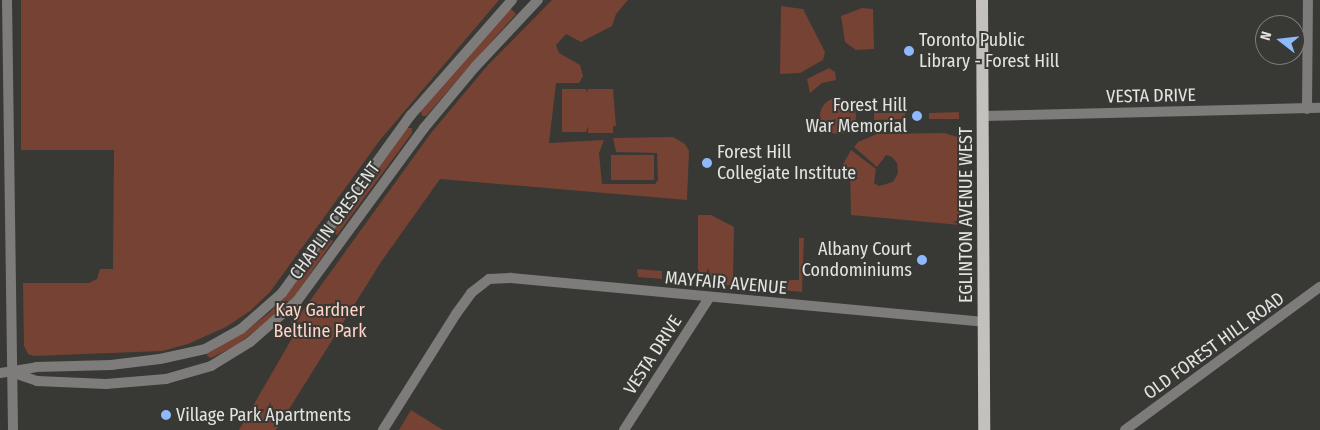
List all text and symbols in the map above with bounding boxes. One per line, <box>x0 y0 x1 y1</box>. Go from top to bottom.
north arrow <box>1255 15 1305 65</box>
place label: Toronto Public Library - Forest Hill <box>919 30 1059 72</box>
text: N <box>1257 30 1275 42</box>
marker: Toronto Public Library - Forest Hill <box>903 45 915 57</box>
street label: VESTA DRIVE <box>1106 84 1196 108</box>
place label: Forest Hill War Memorial <box>806 95 907 138</box>
marker: Forest Hill War Memorial <box>911 110 923 122</box>
street label: EGLINTON AVENUE WEST <box>955 127 977 303</box>
place label: Forest Hill Collegiate Institute <box>717 142 856 184</box>
marker: Forest Hill Collegiate Institute <box>701 157 713 169</box>
street label: CHAPLIN CRESCENT <box>285 158 385 284</box>
place label: Albany Court Condominiums <box>802 239 912 282</box>
marker: Albany Court Condominiums <box>916 254 928 266</box>
street label: MAYFAIR AVENUE <box>664 267 788 299</box>
street label: OLD FOREST HILL ROAD <box>1139 288 1289 404</box>
park label: Kay Gardner Beltline Park <box>273 300 367 342</box>
street label: VESTA DRIVE <box>620 312 686 398</box>
place label: Village Park Apartments <box>176 404 351 426</box>
marker: Village Park Apartments <box>160 409 172 421</box>

